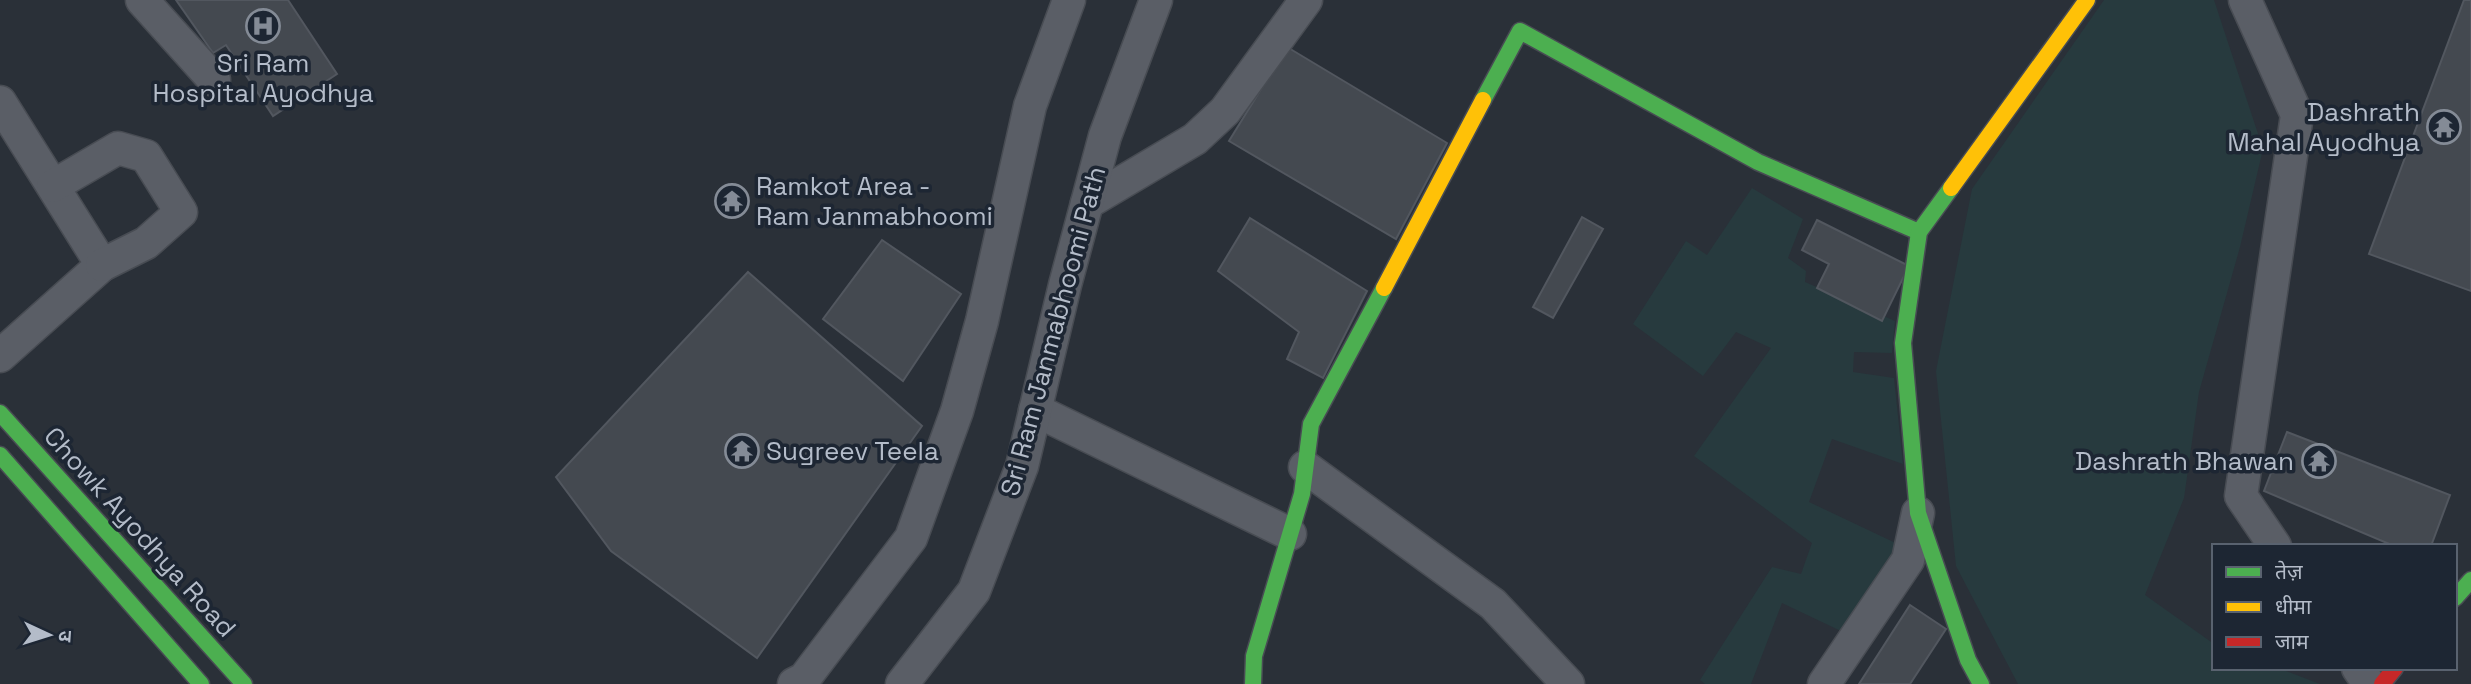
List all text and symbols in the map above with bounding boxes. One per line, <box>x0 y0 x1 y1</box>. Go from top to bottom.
hospital icon: Sri Ram Hospital Ayodhya <box>244 7 282 45</box>
place label: Sri Ram Hospital Ayodhya <box>152 46 374 110</box>
place label: Dashrath Mahal Ayodhya <box>2227 95 2420 159</box>
temple icon: Dashrath Mahal Ayodhya <box>2425 108 2463 146</box>
street label: Sri Ram Janmabhoomi Path <box>993 163 1113 499</box>
place label: Ramkot Area - Ram Janmabhoomi <box>756 169 993 233</box>
temple icon: Ramkot Area - Ram Janmabhoomi <box>713 182 751 220</box>
street label: Chowk Ayodhya Road <box>36 420 244 644</box>
temple icon: Sugreev Teela <box>723 432 761 470</box>
place label: Sugreev Teela <box>766 434 939 468</box>
temple icon: Dashrath Bhawan <box>2300 442 2338 480</box>
place label: Dashrath Bhawan <box>2075 444 2294 478</box>
legend <box>2212 544 2457 670</box>
text: तेज़ <box>2275 558 2303 585</box>
text: धीमा <box>2275 593 2312 620</box>
north arrow <box>14 600 84 670</box>
text: जाम <box>2275 628 2309 655</box>
text: उ <box>53 630 78 643</box>

